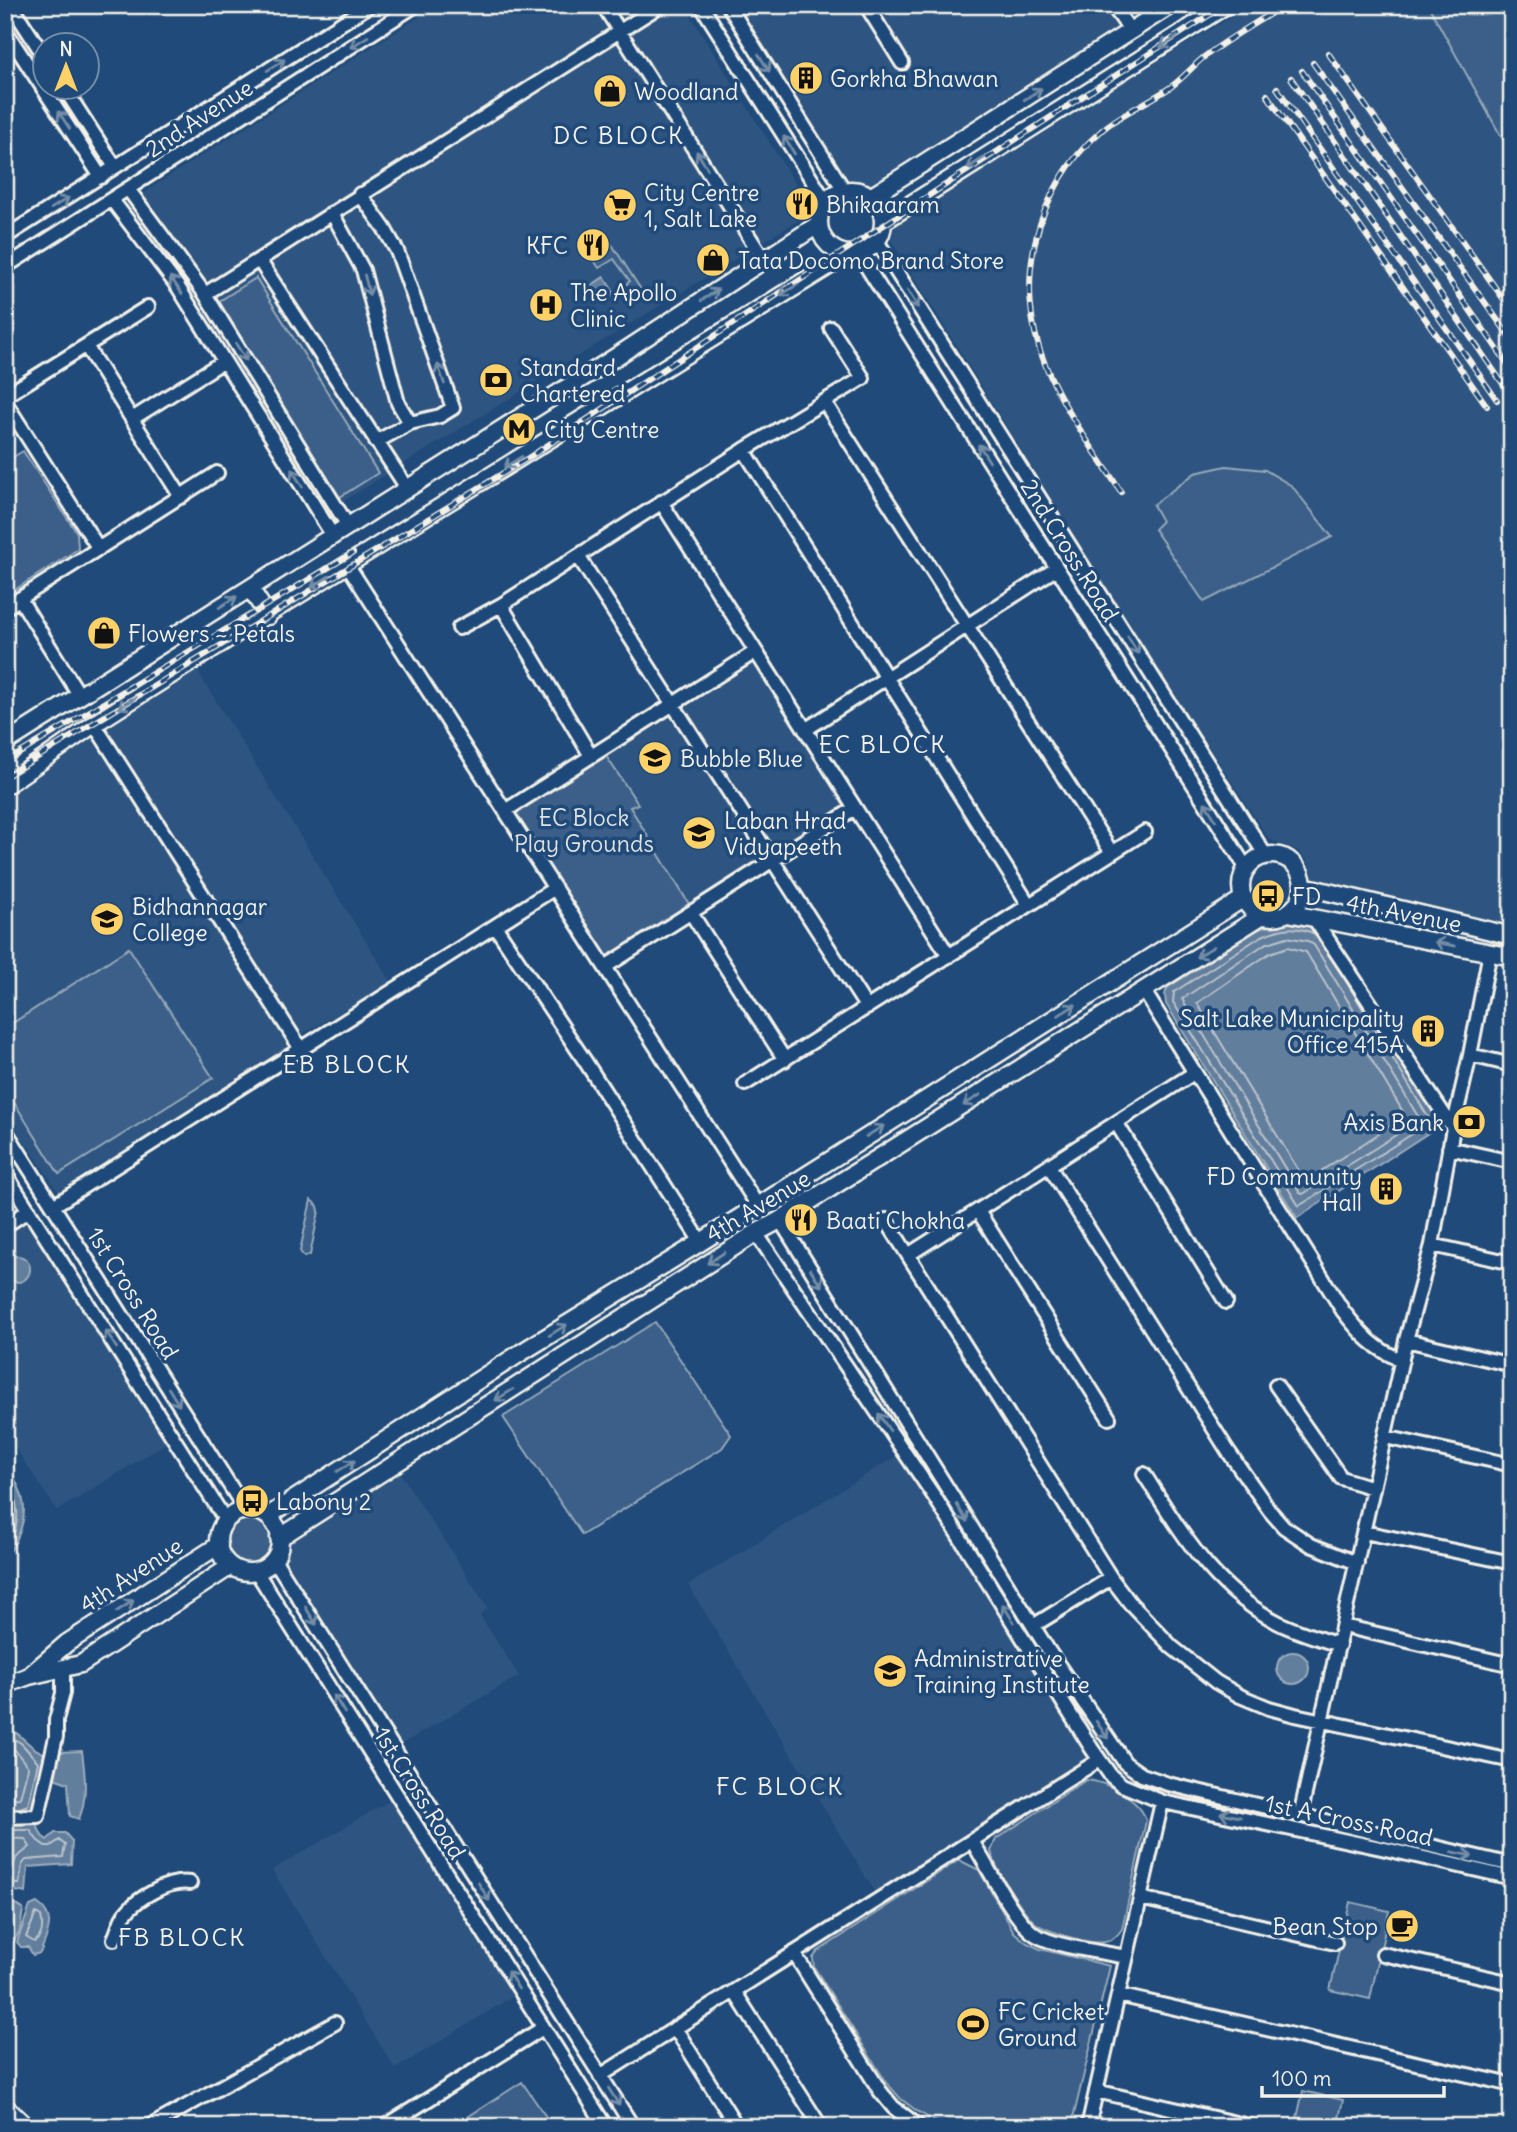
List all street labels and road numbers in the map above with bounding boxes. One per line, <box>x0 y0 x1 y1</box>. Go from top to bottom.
street label: 2nd Avenue <box>140 73 258 163</box>
street label: 2nd Cross Road <box>1015 473 1125 627</box>
street label: 4th Avenue <box>1344 888 1464 938</box>
street label: 4th Avenue <box>700 1163 816 1249</box>
street label: 1st Cross Road <box>81 1222 185 1364</box>
street label: 4th Avenue <box>74 1531 188 1619</box>
street label: 1st Cross Road <box>368 1722 472 1864</box>
street label: 1st A Cross Road <box>1263 1788 1435 1852</box>

